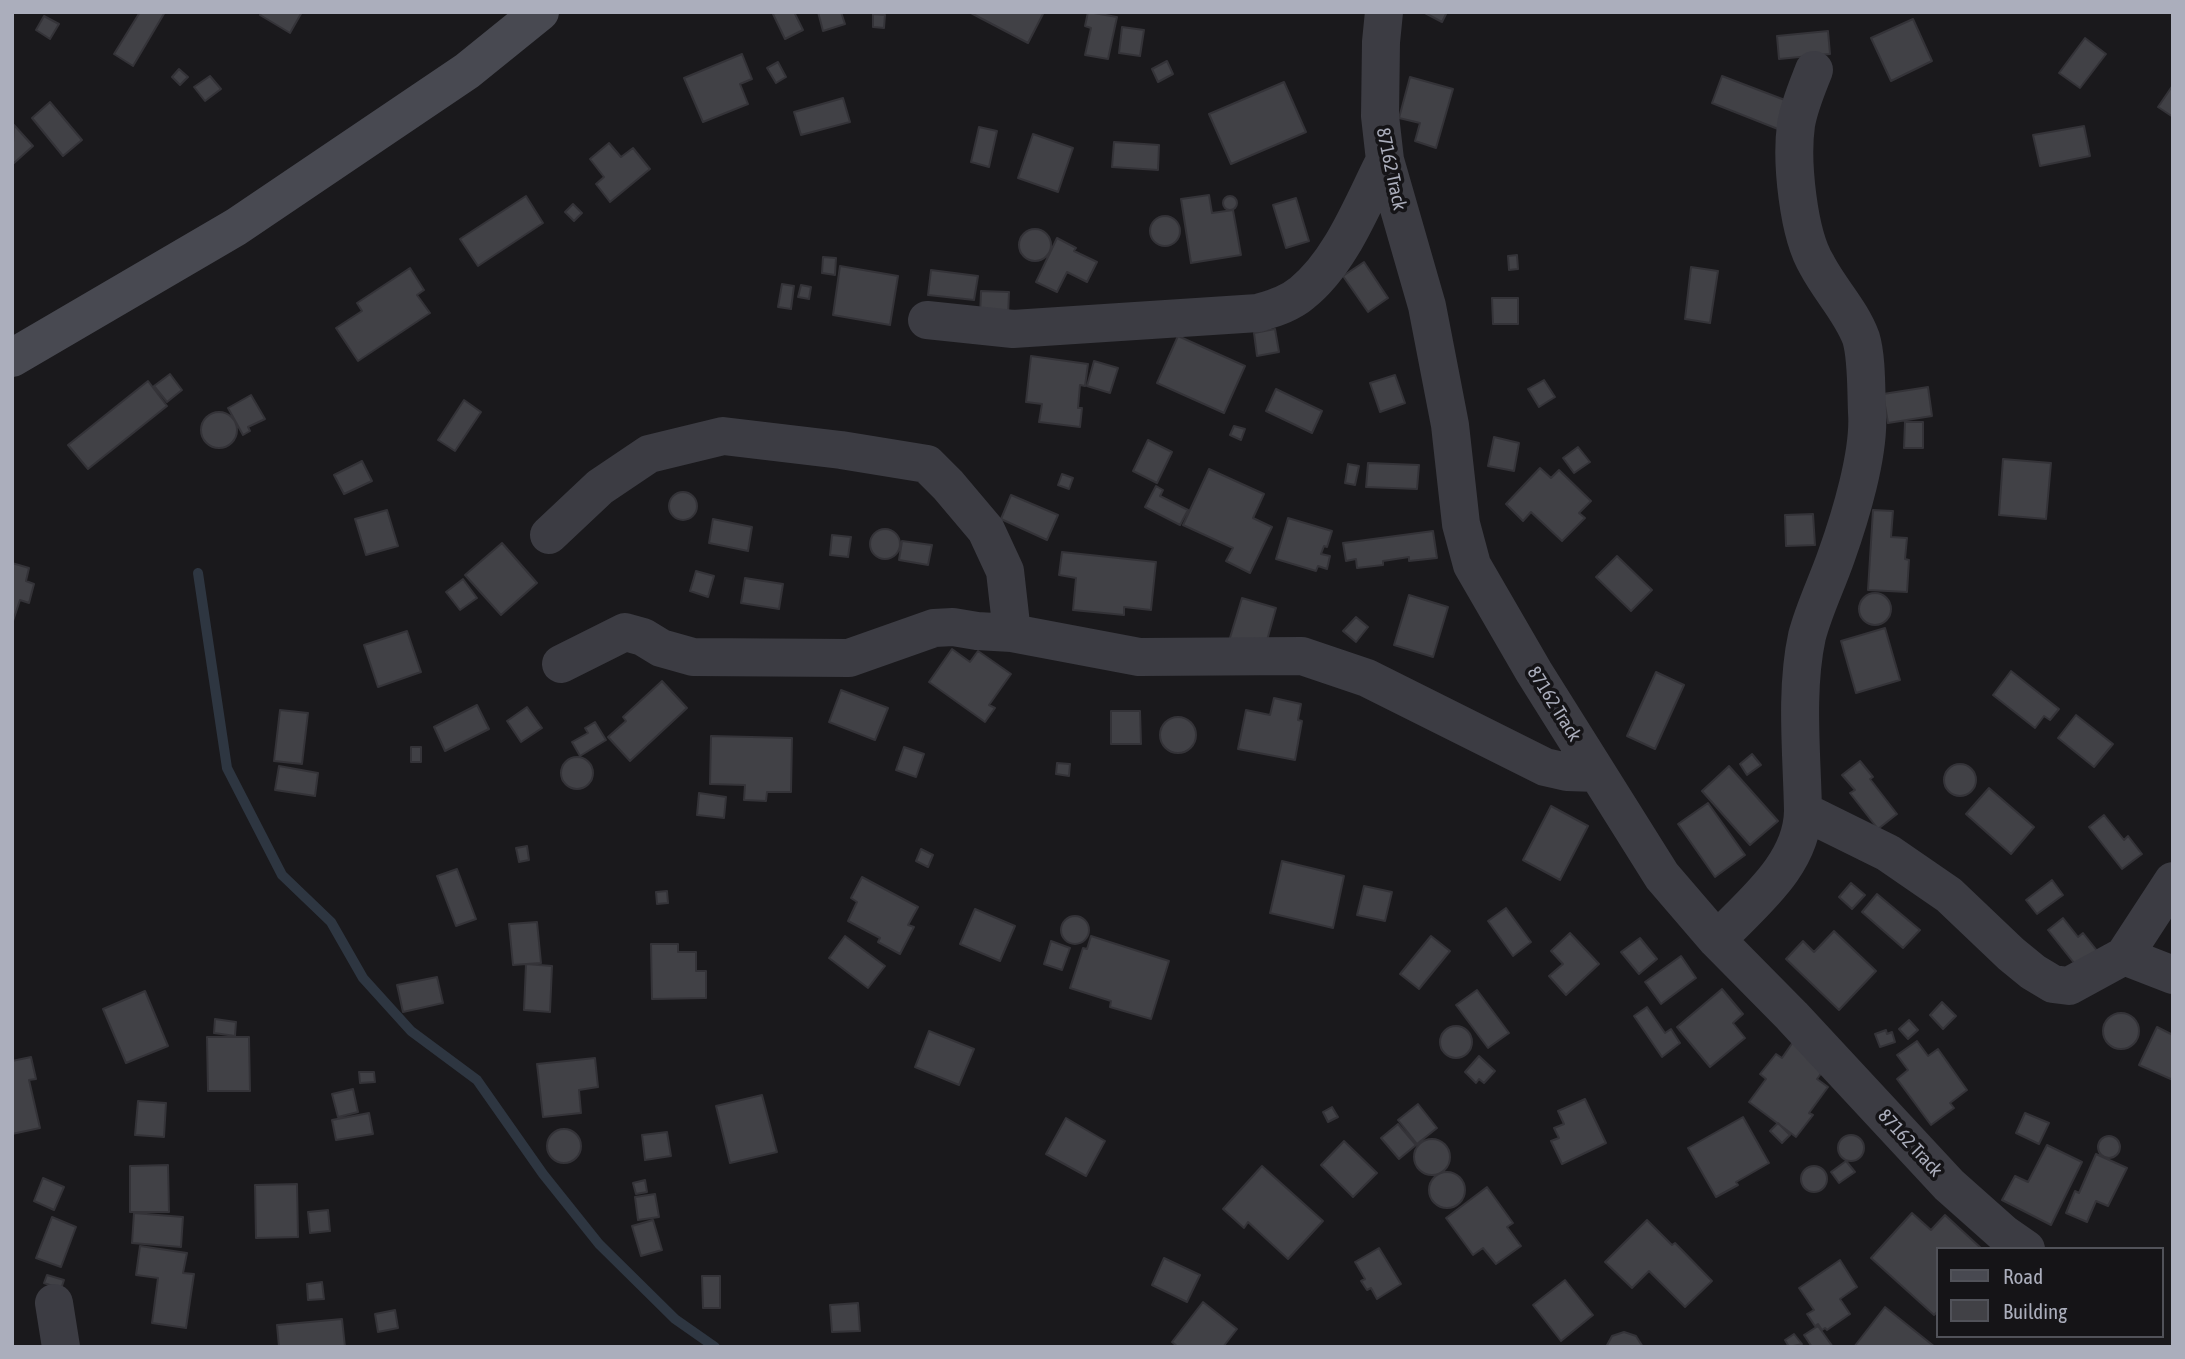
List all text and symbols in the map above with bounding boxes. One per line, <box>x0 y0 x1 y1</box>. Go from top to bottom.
street label: 87162 Track <box>1371 126 1411 212</box>
street label: 87162 Track <box>1522 662 1586 746</box>
street label: 87162 Track <box>1873 1105 1947 1181</box>
legend <box>1937 1247 2164 1338</box>
text: Road <box>2003 1264 2043 1288</box>
text: Building <box>2003 1299 2067 1323</box>

